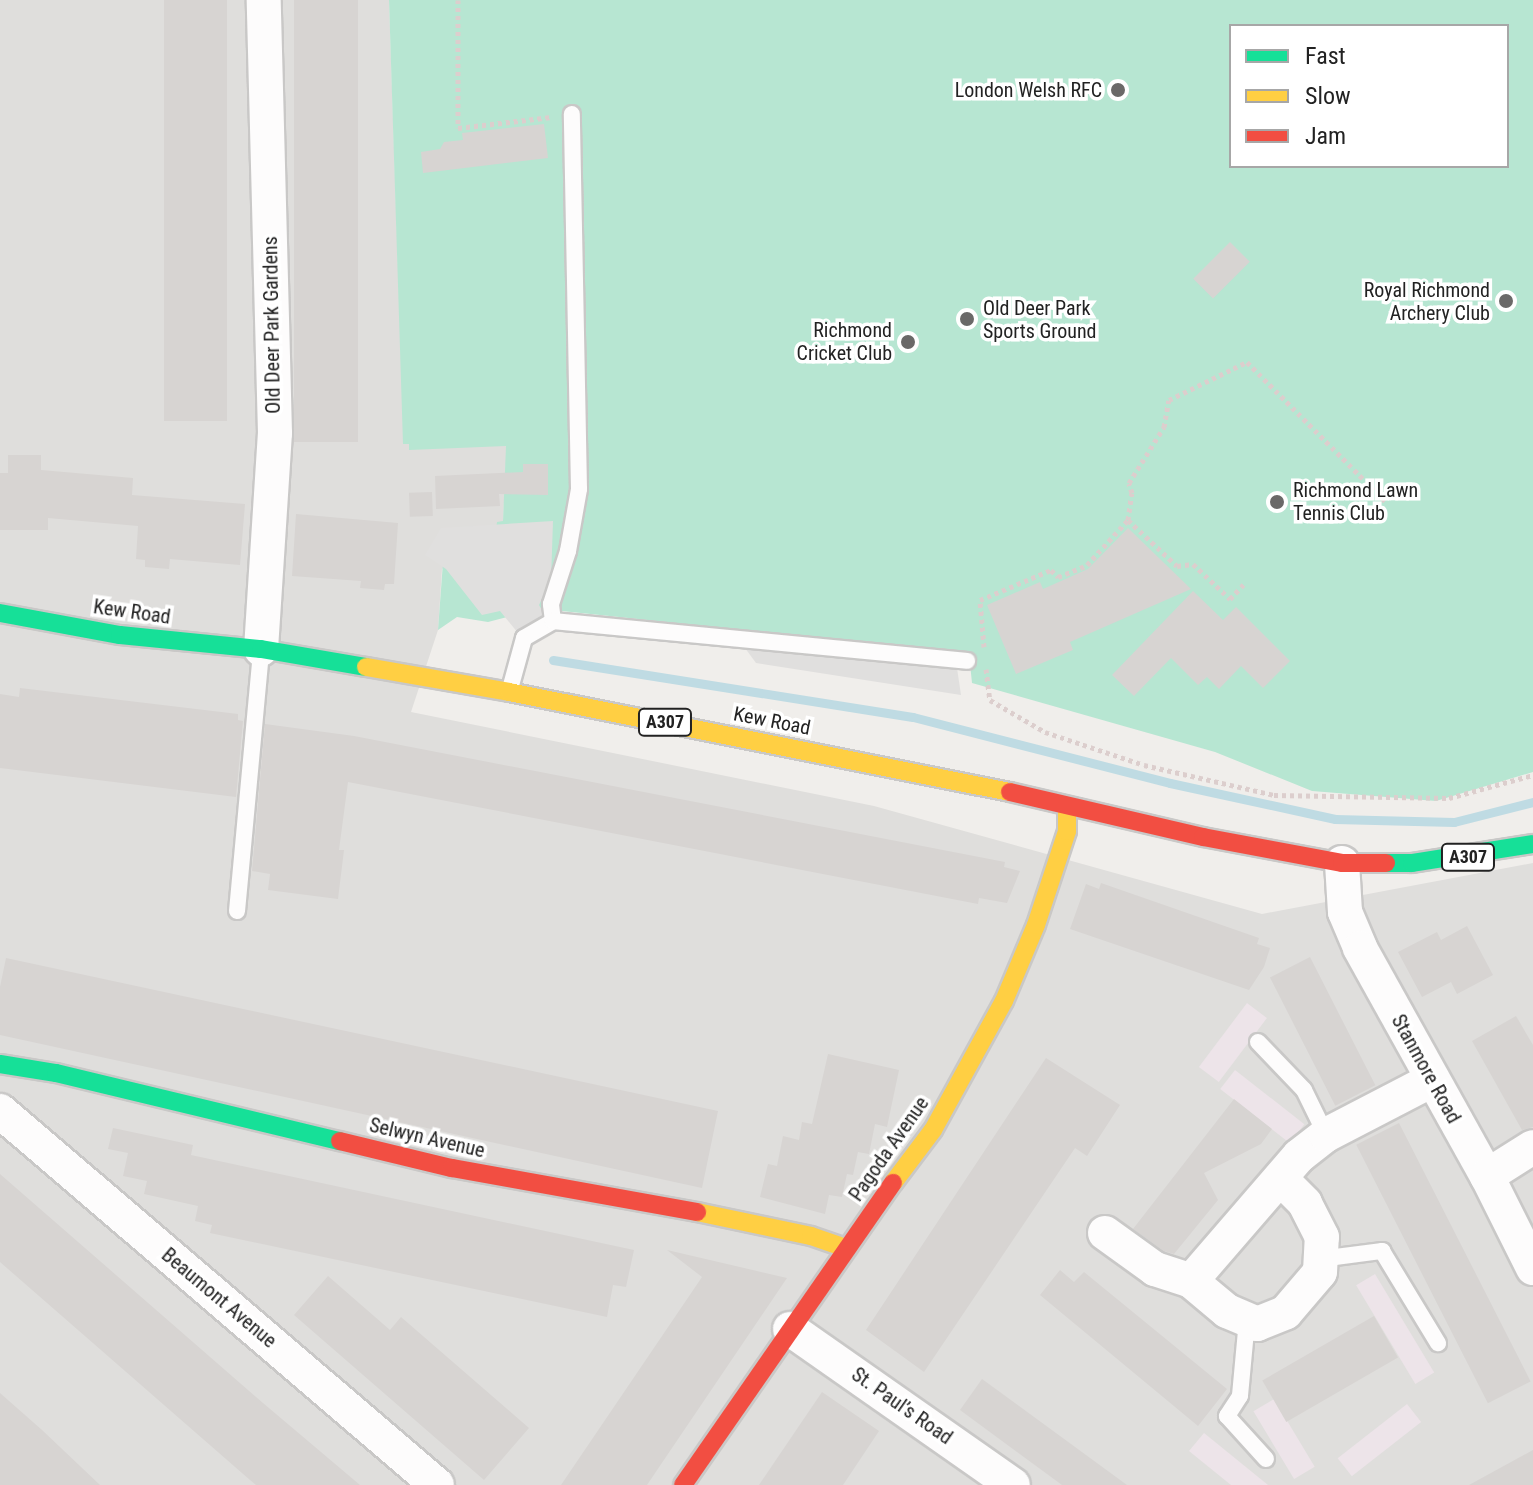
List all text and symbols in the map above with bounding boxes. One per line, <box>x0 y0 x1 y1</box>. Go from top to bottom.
legend <box>1229 24 1509 168</box>
text: Fast <box>1305 42 1346 70</box>
place label: London Welsh RFC <box>955 78 1102 102</box>
marker: London Welsh RFC <box>1109 81 1127 99</box>
text: Slow <box>1305 82 1351 110</box>
text: Jam <box>1305 122 1346 150</box>
street label: Old Deer Park Gardens <box>258 236 286 414</box>
place label: Royal Richmond Archery Club <box>1364 278 1490 325</box>
marker: Royal Richmond Archery Club <box>1497 292 1515 310</box>
place label: Old Deer Park Sports Ground <box>983 296 1097 343</box>
marker: Old Deer Park Sports Ground <box>958 310 976 328</box>
place label: Richmond Cricket Club <box>797 318 892 365</box>
marker: Richmond Cricket Club <box>899 333 917 351</box>
place label: Richmond Lawn Tennis Club <box>1293 478 1418 525</box>
marker: Richmond Lawn Tennis Club <box>1268 493 1286 511</box>
street label: Kew Road <box>92 595 172 629</box>
street label: Kew Road <box>732 702 812 740</box>
road number: A307 <box>637 708 693 736</box>
road number: A307 <box>1440 843 1496 871</box>
street label: Stanmore Road <box>1386 1010 1466 1128</box>
street label: Pagoda Avenue <box>844 1092 934 1206</box>
street label: Selwyn Avenue <box>367 1113 487 1163</box>
street label: Beaumont Avenue <box>157 1243 281 1353</box>
street label: St. Paul’s Road <box>847 1362 957 1450</box>

